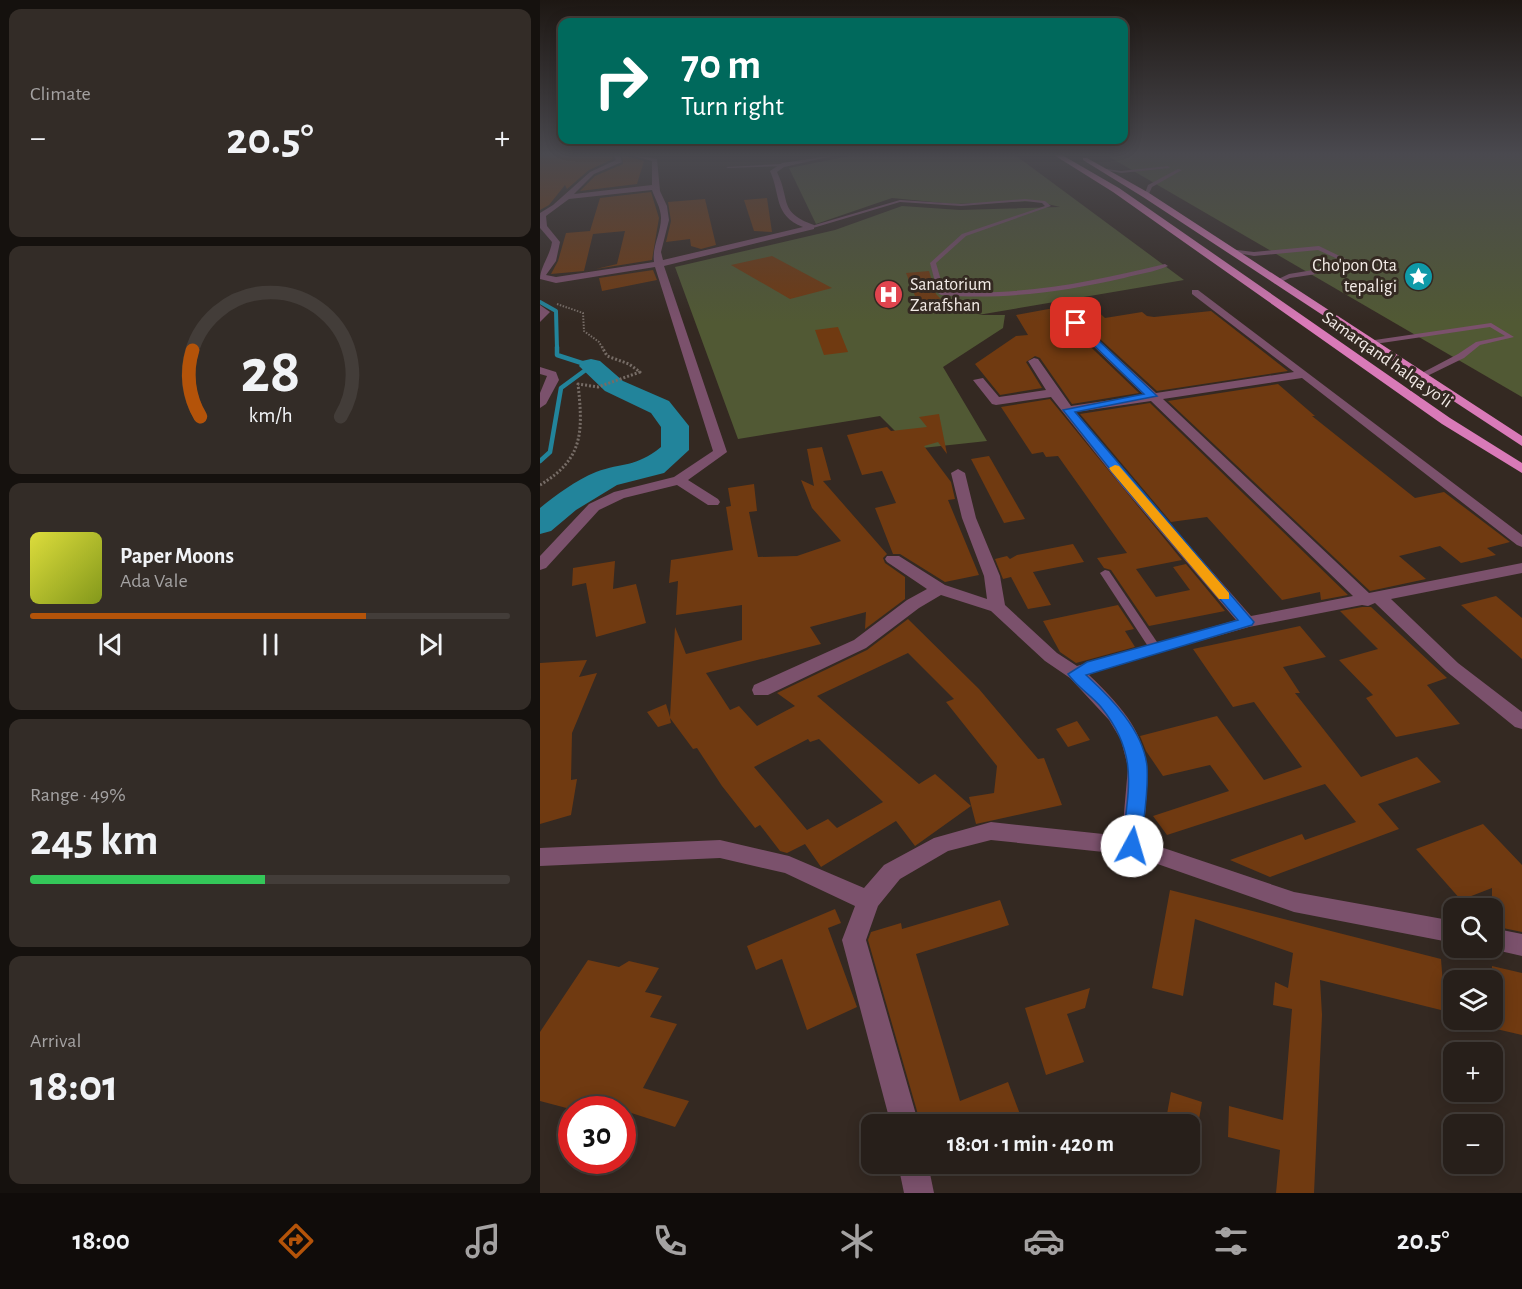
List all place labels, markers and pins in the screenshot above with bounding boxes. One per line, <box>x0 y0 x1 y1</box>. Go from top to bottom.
place label: Cho'pon Ota tepaligi <box>1312 257 1397 296</box>
place icon: Cho'pon Ota tepaligi <box>1402 260 1434 292</box>
place label: Sanatorium Zarafshan <box>910 276 992 315</box>
hospital icon: Sanatorium Zarafshan <box>873 279 905 311</box>
pin <box>1050 297 1101 348</box>

